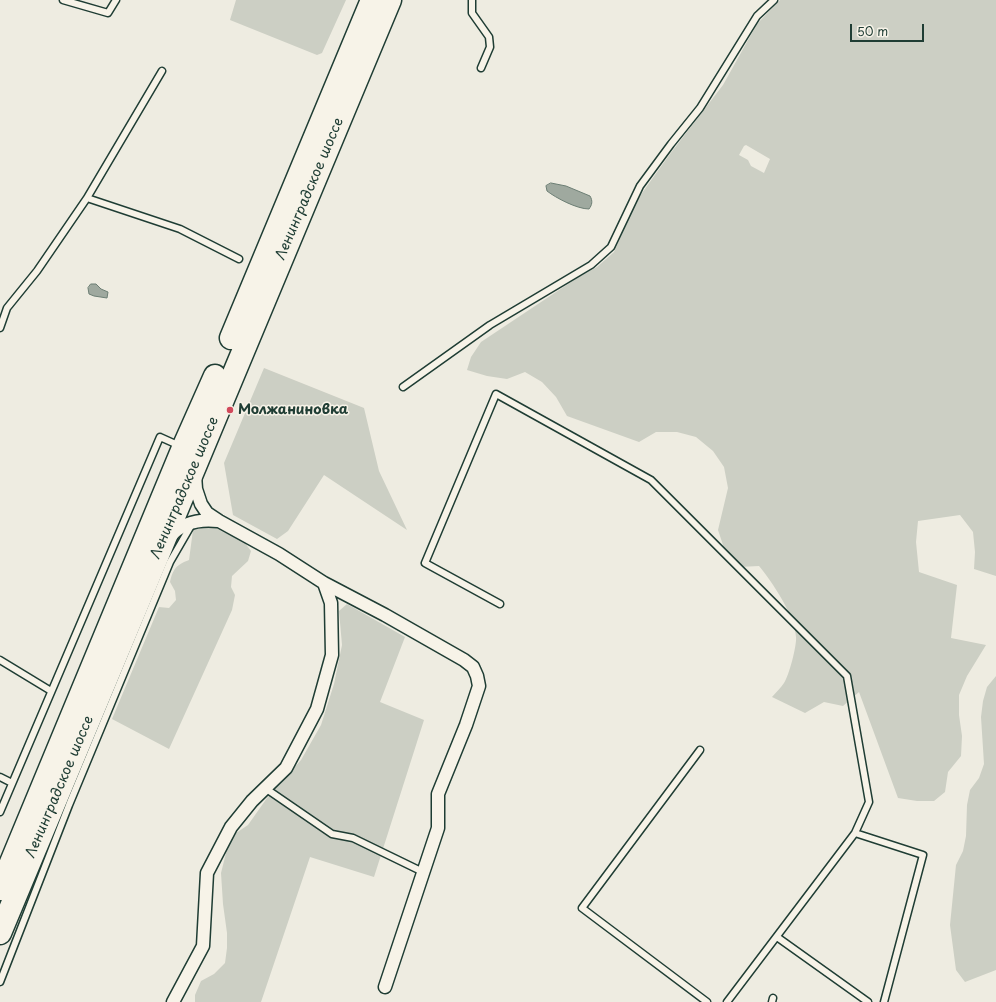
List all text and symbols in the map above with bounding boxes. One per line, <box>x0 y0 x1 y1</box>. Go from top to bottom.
scale bar <box>852 16 926 42</box>
text: 50 m <box>857 22 888 40</box>
street label: Ленинградское шоссе <box>272 115 348 263</box>
place label: Молжаниновка <box>238 402 348 418</box>
marker: Молжаниновка <box>225 405 235 415</box>
street label: Ленинградское шоссе <box>147 414 223 562</box>
street label: Ленинградское шоссе <box>22 713 98 861</box>

